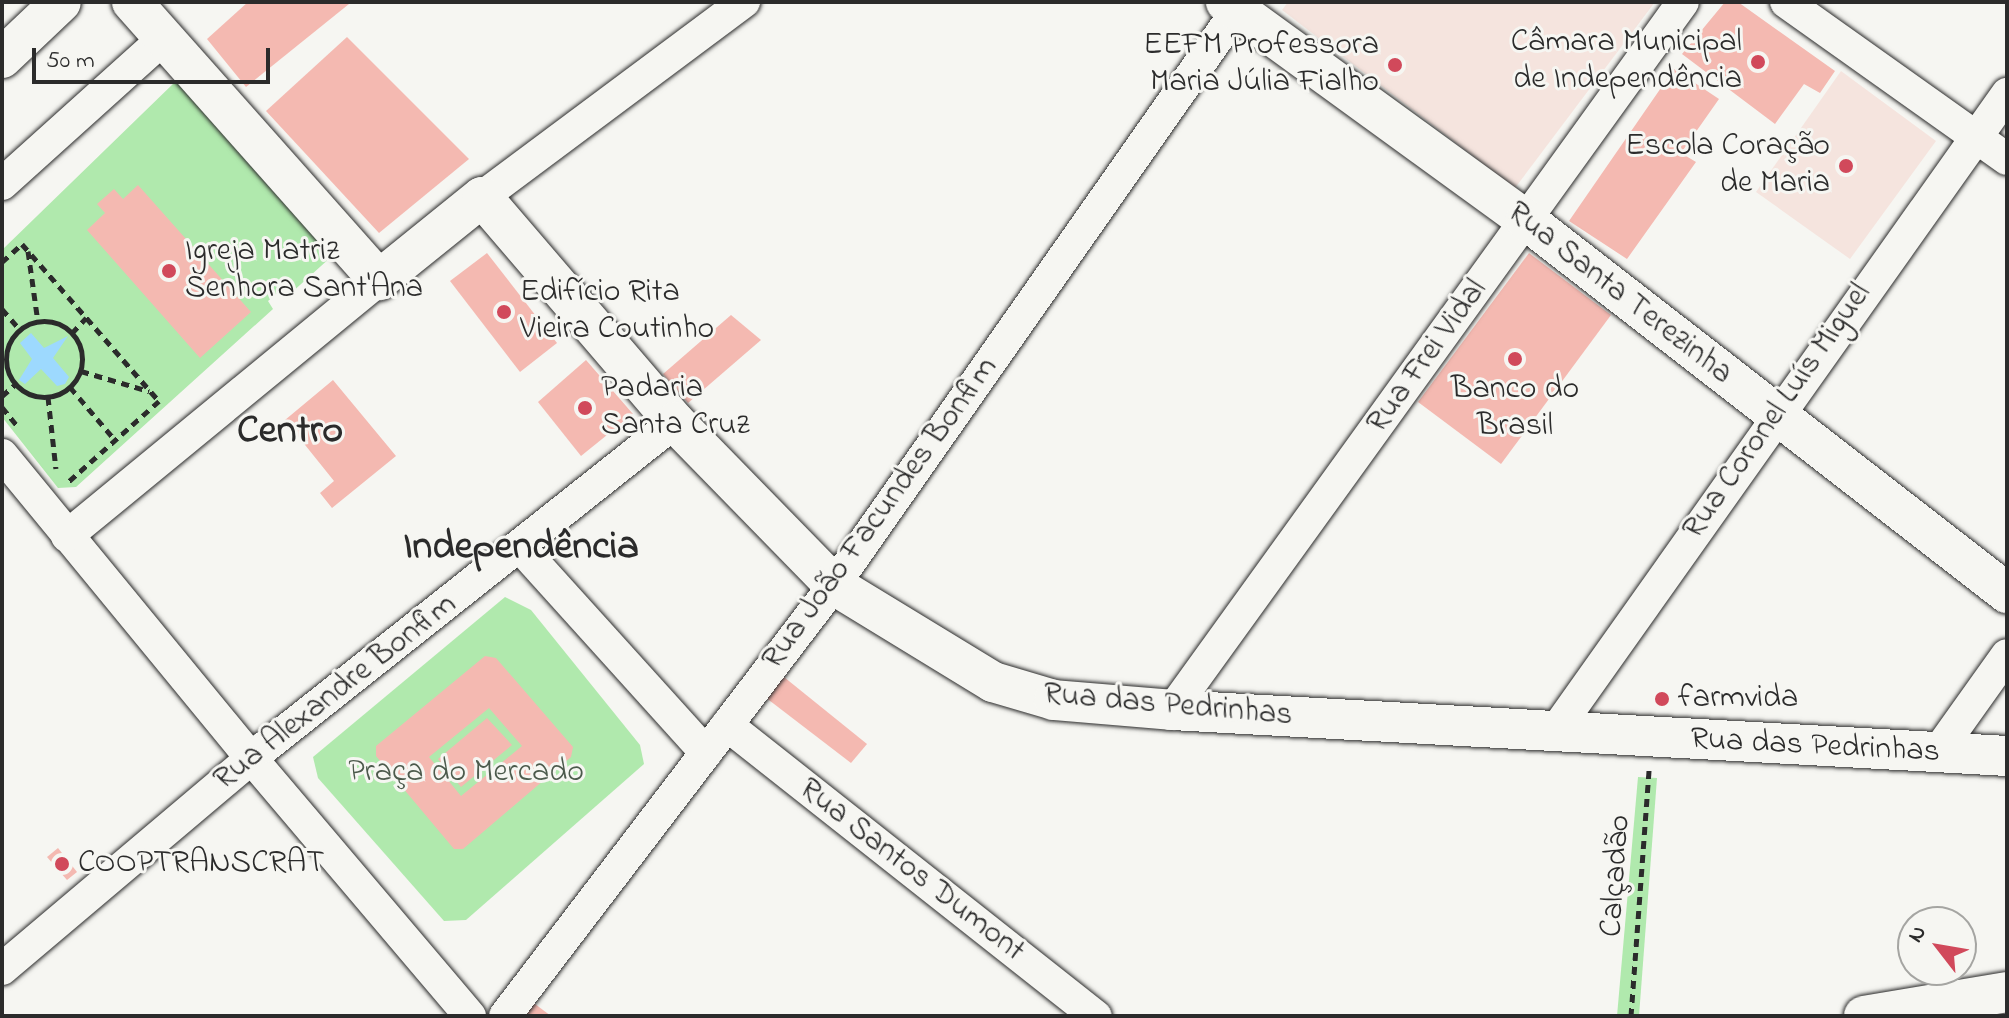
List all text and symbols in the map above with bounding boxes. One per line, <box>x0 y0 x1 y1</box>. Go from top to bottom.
place label: Câmara Municipal de Independência <box>1511 25 1742 100</box>
place label: EEFM Professora Maria Júlia Fialho <box>1143 28 1379 103</box>
scale bar <box>36 32 274 82</box>
text: 50 m <box>46 44 95 79</box>
marker: Câmara Municipal de Independência <box>1749 53 1767 71</box>
marker: EEFM Professora Maria Júlia Fialho <box>1386 56 1404 74</box>
place label: Escola Coração de Maria <box>1625 129 1830 204</box>
marker: Escola Coração de Maria <box>1837 157 1855 175</box>
street label: Rua Santa Terezinha <box>1499 194 1739 394</box>
place label: Igreja Matriz Senhora Sant'Ana <box>185 234 423 309</box>
marker: Igreja Matriz Senhora Sant'Ana <box>160 262 178 280</box>
street label: Rua Frei Vidal <box>1359 273 1497 441</box>
place label: Edifício Rita Vieira Coutinho <box>520 275 714 350</box>
street label: Rua Coronel Luís Miguel <box>1675 277 1881 547</box>
marker: Edifício Rita Vieira Coutinho <box>495 303 513 321</box>
street label: Rua João Facundes Bonfim <box>755 350 1007 678</box>
marker: Banco do Brasil <box>1506 350 1524 368</box>
place label: Padaria Santa Cruz <box>601 371 750 446</box>
place label: Banco do Brasil <box>1451 372 1579 447</box>
marker: Padaria Santa Cruz <box>576 399 594 417</box>
district label: Centro <box>237 408 343 456</box>
district label: Independência <box>403 524 639 572</box>
street label: Rua Alexandre Bonfim <box>207 586 465 800</box>
street label: Rua das Pedrinhas <box>1042 676 1294 736</box>
place label: farmvida <box>1678 680 1798 718</box>
marker: farmvida <box>1653 690 1671 708</box>
street label: Rua das Pedrinhas <box>1689 721 1941 773</box>
park label: Praça do Mercado <box>348 754 584 792</box>
street label: Rua Santos Dumont <box>790 771 1032 971</box>
street label: Calçadão <box>1594 814 1640 938</box>
place label: COOPTRANSCRAT <box>78 845 324 883</box>
marker: COOPTRANSCRAT <box>53 855 71 873</box>
north arrow <box>1897 906 1977 986</box>
text: N <box>1901 920 1936 949</box>

